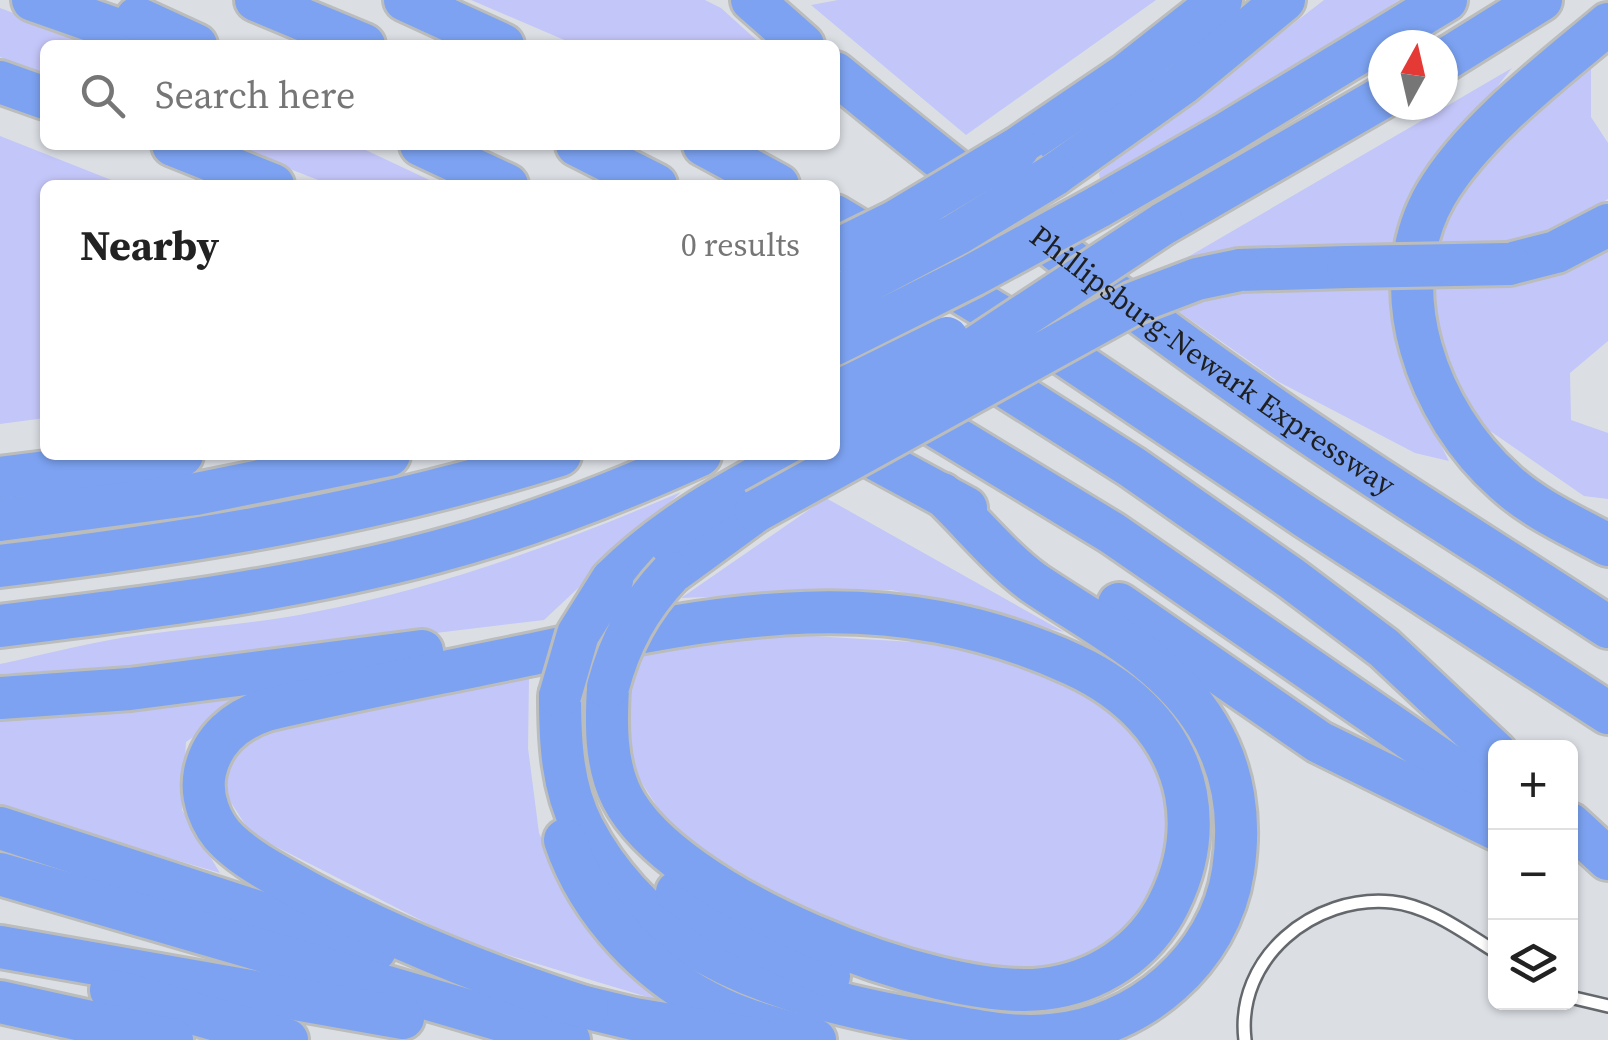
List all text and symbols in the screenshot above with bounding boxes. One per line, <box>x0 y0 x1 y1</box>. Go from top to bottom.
north arrow <box>1368 30 1458 120</box>
search box <box>40 40 840 150</box>
icon: search <box>75 68 130 123</box>
text: Search here <box>155 69 355 121</box>
text: Nearby <box>80 216 219 274</box>
street label: Phillipsburg-Newark Expressway <box>1022 216 1404 505</box>
text: 0 results <box>681 223 800 267</box>
map controls <box>1488 740 1578 1010</box>
button: + <box>1488 740 1578 830</box>
button: − <box>1488 830 1578 920</box>
button: layers <box>1488 920 1578 1010</box>

